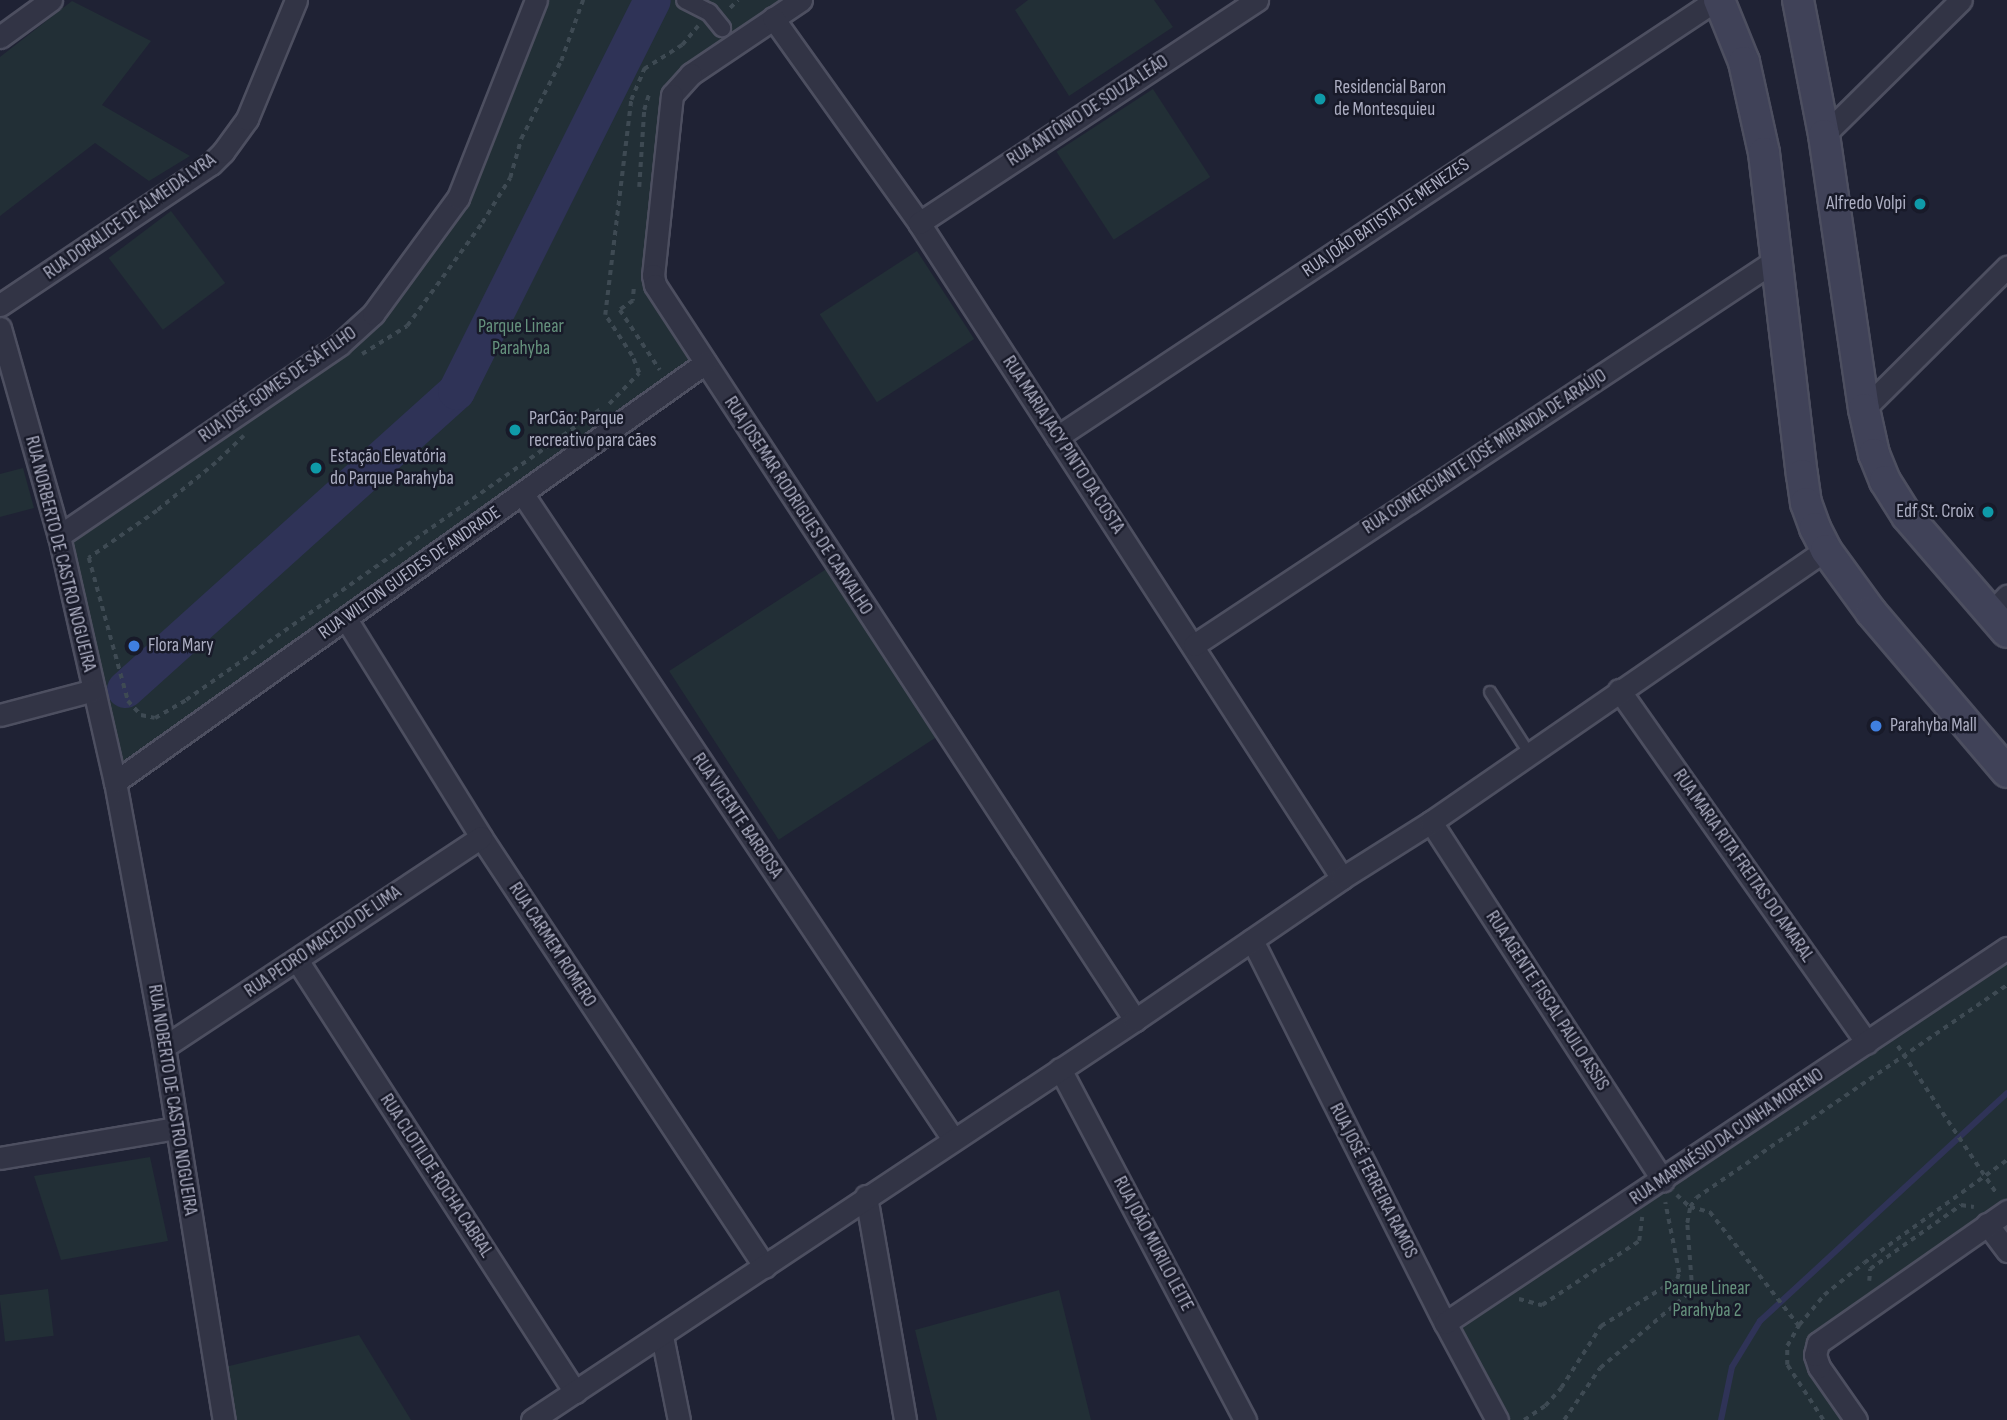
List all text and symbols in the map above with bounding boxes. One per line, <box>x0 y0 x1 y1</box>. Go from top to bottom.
street label: RUA ANTÔNIO DE SOUZA LEÃO <box>1003 50 1173 172</box>
place label: Residencial Baron de Montesquieu <box>1334 77 1446 121</box>
marker: Residencial Baron de Montesquieu <box>1312 91 1328 107</box>
street label: RUA DORALICE DE ALMEIDA LYRA <box>40 149 220 285</box>
street label: RUA JOÃO BATISTA DE MENEZES <box>1298 154 1474 282</box>
place label: Alfredo Volpi <box>1826 193 1906 215</box>
marker: Alfredo Volpi <box>1912 196 1928 212</box>
park label: Parque Linear Parahyba <box>478 316 564 360</box>
street label: RUA JOSÉ GOMES DE SÁ FILHO <box>195 322 361 448</box>
street label: RUA MARIA JACY PINTO DA COSTA <box>997 352 1129 538</box>
street label: RUA COMERCIANTE JOSÉ MIRANDA DE ARAÚJO <box>1359 365 1611 539</box>
street label: RUA JOSEMAR RODRIGUES DE CARVALHO <box>719 393 877 619</box>
place label: ParCão: Parque recreativo para cães <box>529 408 657 452</box>
marker: ParCão: Parque recreativo para cães <box>507 422 523 438</box>
street label: RUA NORBERTO DE CASTRO NOGUEIRA <box>20 434 100 674</box>
place label: Estação Elevatória do Parque Parahyba <box>330 446 454 490</box>
marker: Estação Elevatória do Parque Parahyba <box>308 460 324 476</box>
street label: RUA WILTON GUEDES DE ANDRADE <box>315 501 505 645</box>
place label: Edf St. Croix <box>1896 501 1974 523</box>
marker: Edf St. Croix <box>1980 504 1996 520</box>
place label: Flora Mary <box>148 635 214 657</box>
marker: Flora Mary <box>126 638 142 654</box>
place label: Parahyba Mall <box>1890 715 1977 737</box>
marker: Parahyba Mall <box>1868 718 1884 734</box>
street label: RUA VICENTE BARBOSA <box>687 749 787 883</box>
street label: RUA MARIA RITA FREITAS DO AMARAL <box>1668 765 1818 967</box>
street label: RUA CARMEM ROMERO <box>503 878 601 1012</box>
street label: RUA PEDRO MACEDO DE LIMA <box>240 881 406 1003</box>
street label: RUA AGENTE FISCAL PAULO ASSIS <box>1480 907 1614 1095</box>
street label: RUA NOBERTO DE CASTRO NOGUEIRA <box>142 983 202 1217</box>
street label: RUA MARINÉSIO DA CUNHA MORENO <box>1626 1064 1828 1210</box>
street label: RUA CLOTILDE ROCHA CABRAL <box>375 1090 497 1262</box>
street label: RUA JOSÉ FERREIRA RAMOS <box>1324 1100 1422 1262</box>
street label: RUA JOÃO MURILO LEITE <box>1108 1173 1198 1315</box>
park label: Parque Linear Parahyba 2 <box>1664 1278 1750 1322</box>

